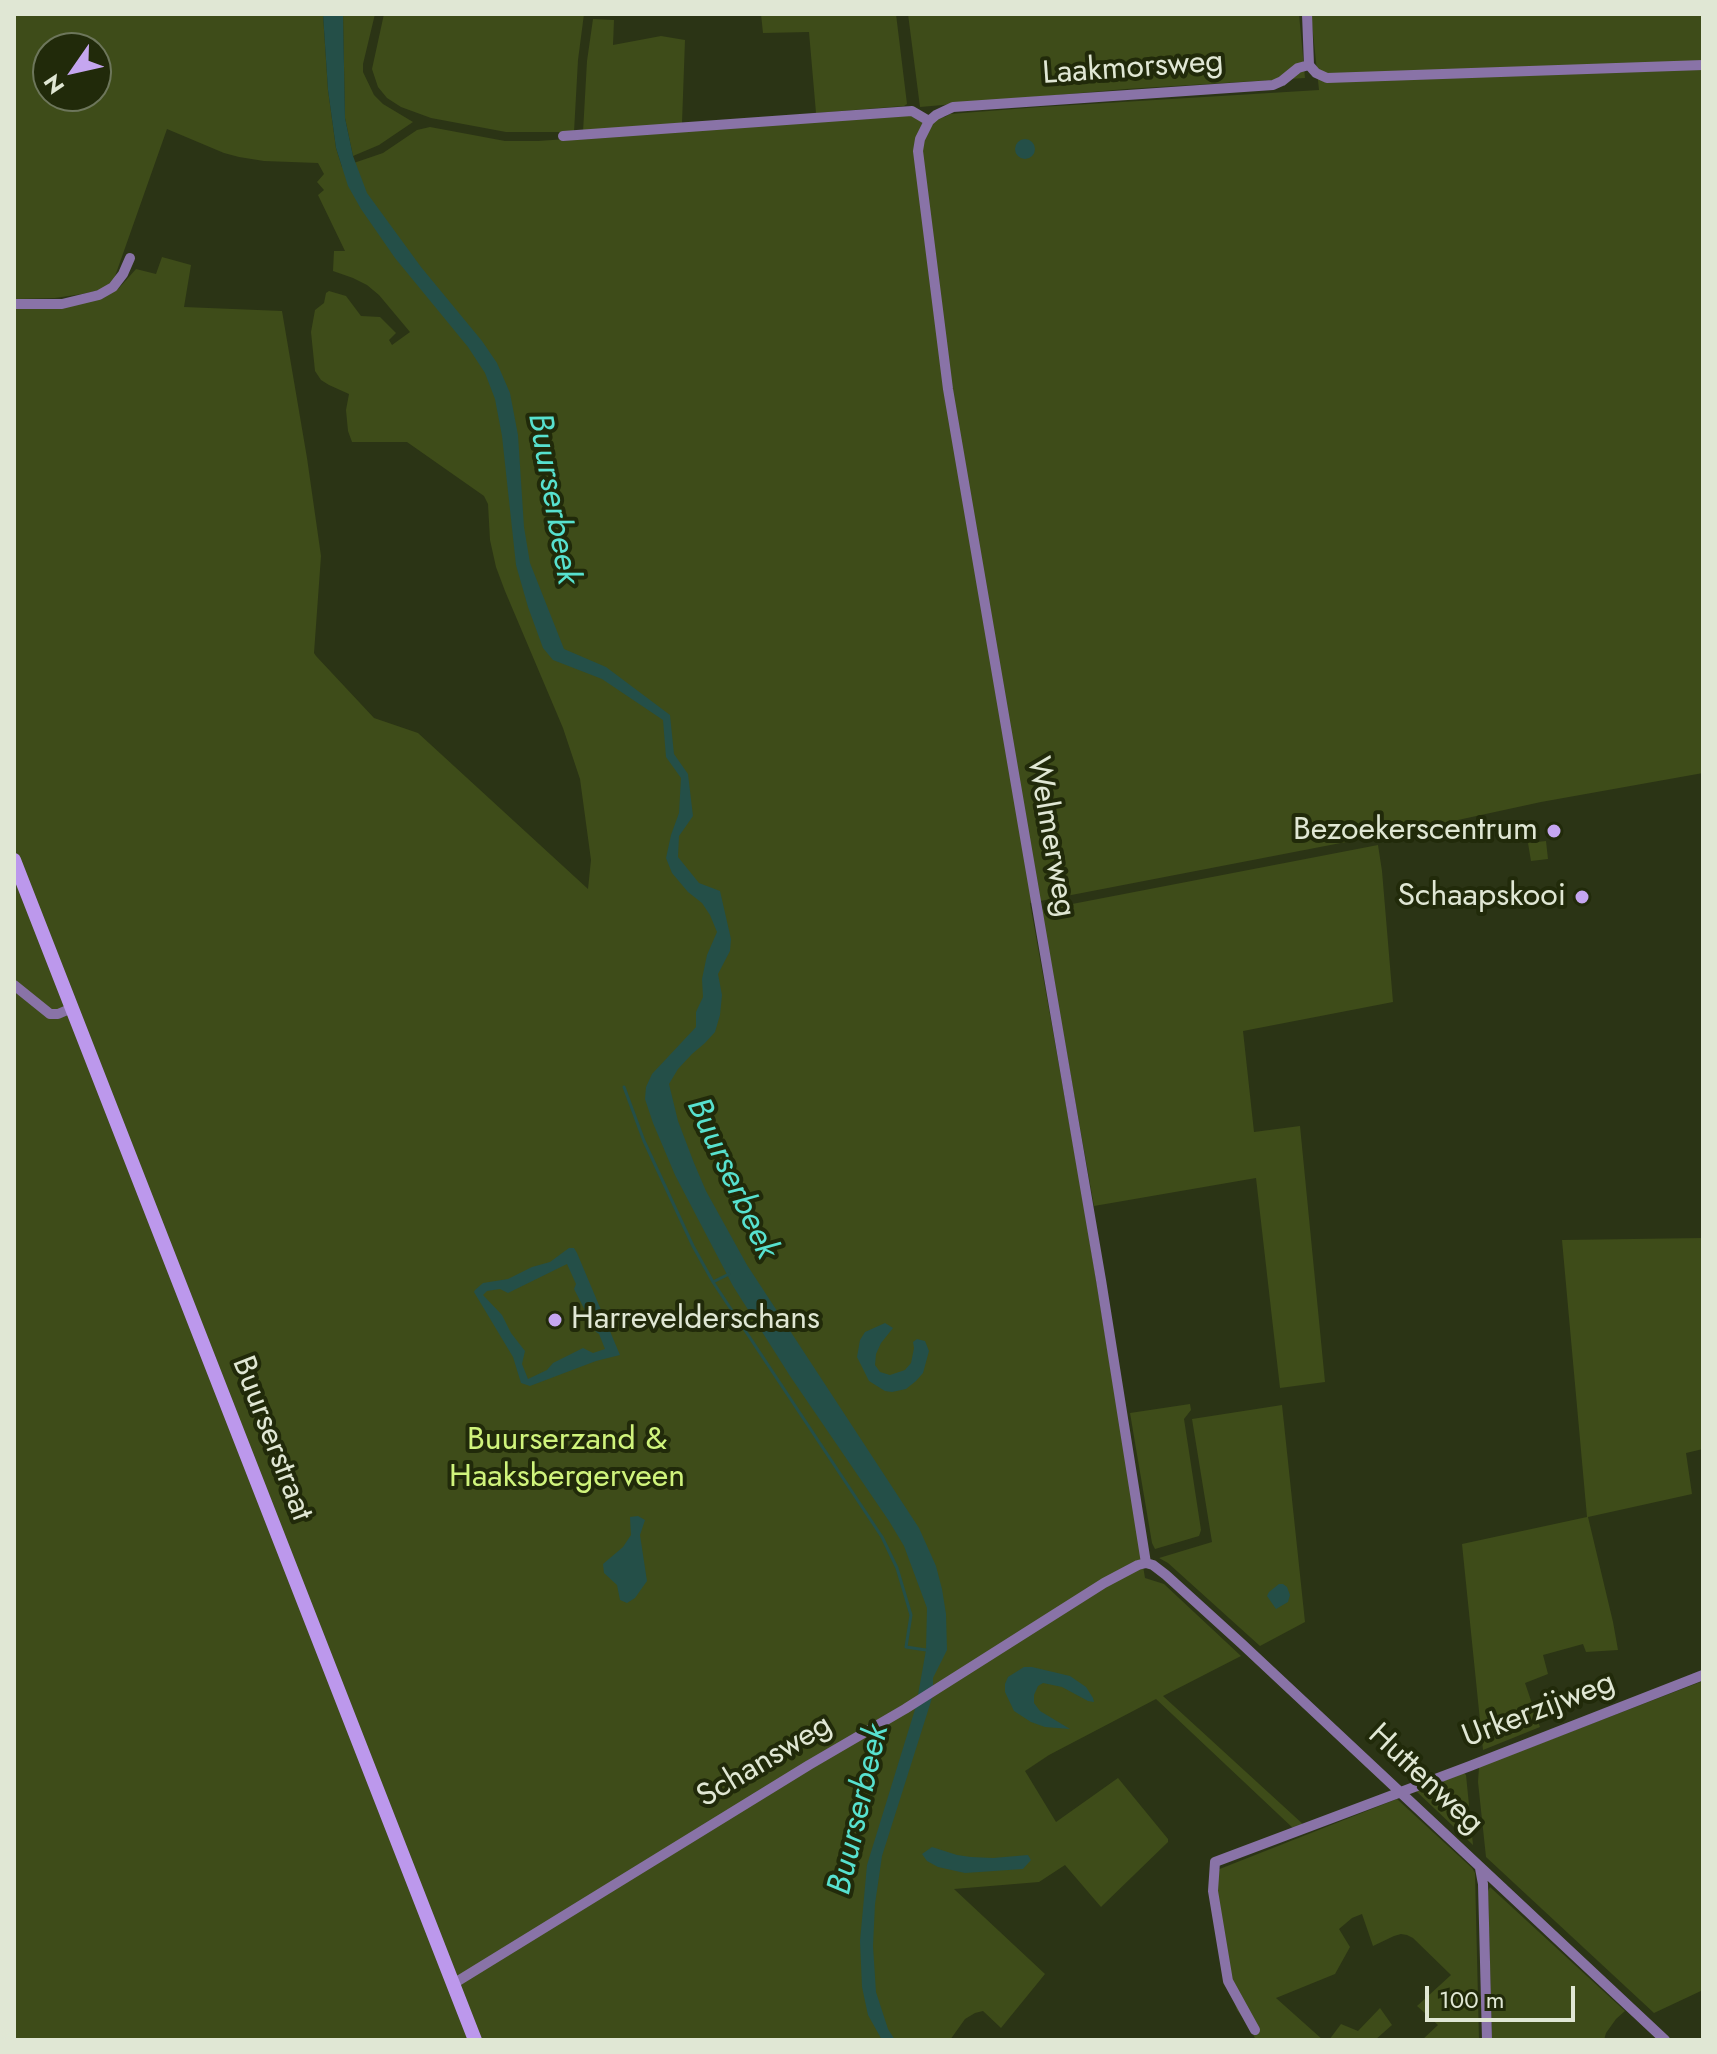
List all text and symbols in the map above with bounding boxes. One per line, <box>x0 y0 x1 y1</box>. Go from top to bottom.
north arrow <box>32 32 112 112</box>
street label: Laakmorsweg <box>1041 44 1225 94</box>
text: N <box>36 68 72 100</box>
water label: Buurserbeek <box>517 410 587 588</box>
street label: Welmerweg <box>1017 754 1083 920</box>
place label: Bezoekerscentrum <box>1293 812 1538 850</box>
marker: Bezoekerscentrum <box>1545 822 1563 840</box>
place label: Schaapskooi <box>1398 878 1566 916</box>
marker: Schaapskooi <box>1573 888 1591 906</box>
water label: Buurserbeek <box>676 1092 786 1266</box>
place label: Harrevelderschans <box>571 1301 820 1339</box>
marker: Harrevelderschans <box>546 1311 564 1329</box>
street label: Buurserstraat <box>222 1351 320 1527</box>
park label: Buurserzand & Haaksbergerveen <box>449 1422 685 1497</box>
street label: Urkerzijweg <box>1457 1664 1621 1758</box>
street label: Schansweg <box>691 1707 839 1817</box>
street label: Huttenweg <box>1359 1717 1491 1843</box>
water label: Buurserbeek <box>821 1721 899 1899</box>
scale bar <box>1429 1970 1579 2020</box>
text: 100 m <box>1439 1982 1505 2017</box>

